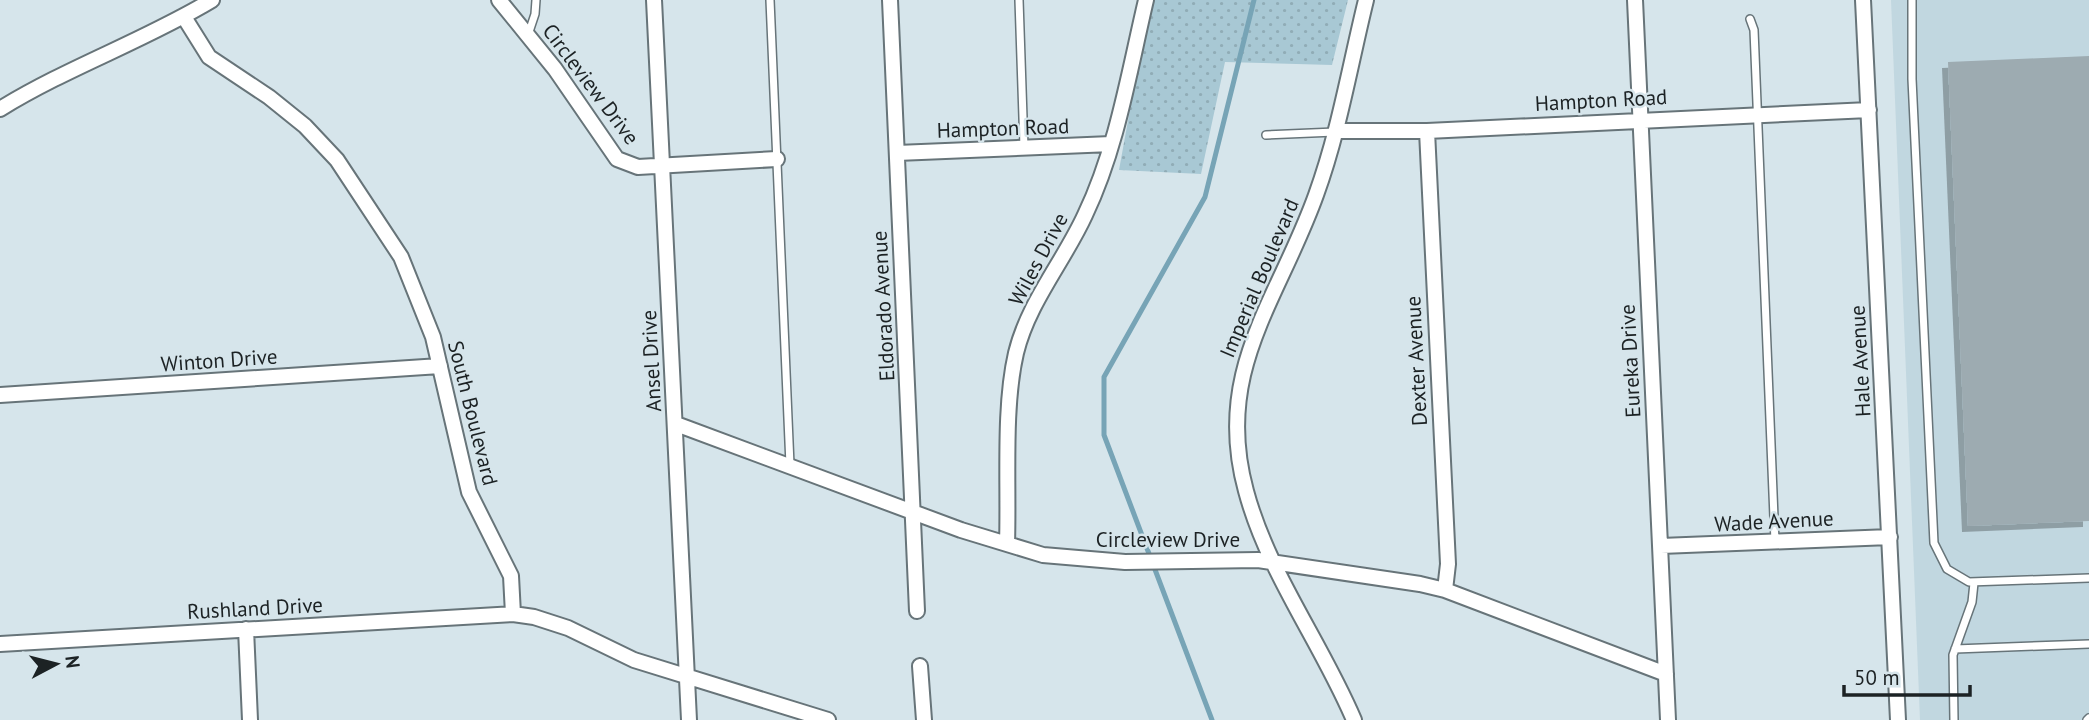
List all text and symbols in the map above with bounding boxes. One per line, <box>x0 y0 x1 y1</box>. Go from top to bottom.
street label: Circleview Drive <box>537 18 645 150</box>
street label: Hampton Road <box>1534 83 1668 117</box>
street label: Hampton Road <box>936 112 1070 144</box>
street label: Imperial Boulevard <box>1213 194 1305 362</box>
street label: Wiles Drive <box>1002 208 1074 310</box>
street label: Eldorado Avenue <box>866 230 900 382</box>
street label: Dexter Avenue <box>1399 295 1433 427</box>
street label: Eureka Drive <box>1614 304 1646 418</box>
street label: Hale Avenue <box>1844 304 1876 418</box>
street label: Ansel Drive <box>635 309 667 413</box>
street label: South Boulevard <box>442 338 504 488</box>
street label: Winton Drive <box>160 342 278 378</box>
street label: Wade Avenue <box>1714 504 1834 538</box>
street label: Circleview Drive <box>1096 526 1240 553</box>
street label: Rushland Drive <box>186 591 324 625</box>
north arrow <box>21 629 91 699</box>
text: N <box>60 654 86 670</box>
scale bar <box>1844 654 1970 698</box>
text: 50 m <box>1854 664 1900 691</box>

